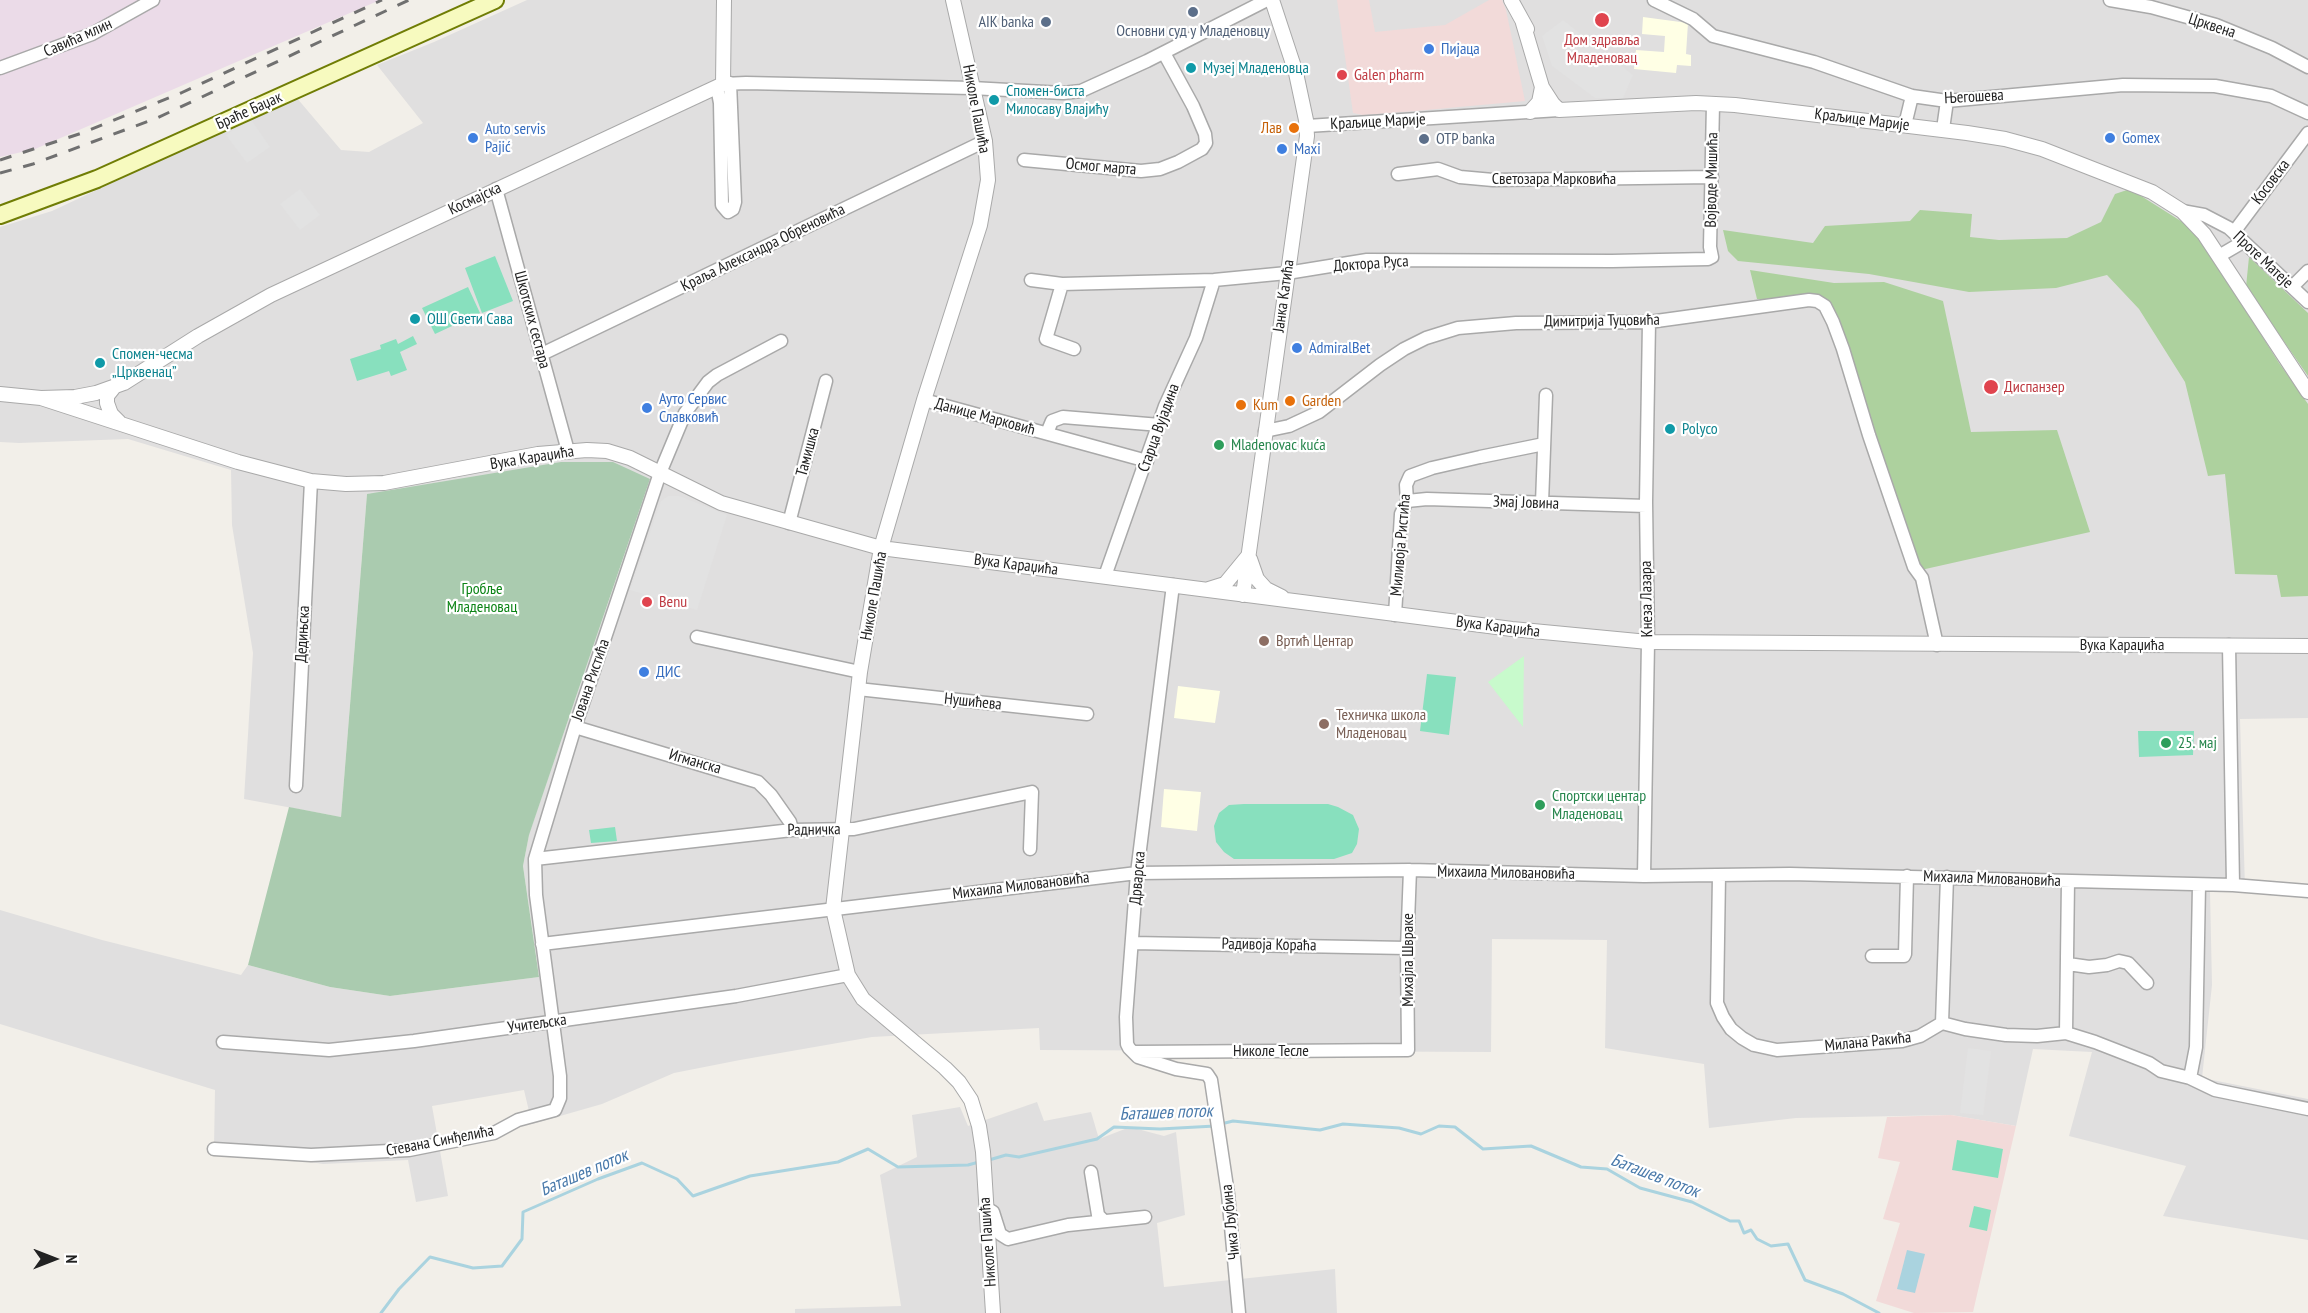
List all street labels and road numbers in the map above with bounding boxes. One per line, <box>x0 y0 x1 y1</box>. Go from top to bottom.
street label: Црквена <box>2186 9 2238 43</box>
street label: Савића млин <box>41 14 115 62</box>
street label: Николе Пашића <box>958 63 994 155</box>
street label: Његошева <box>1944 86 2004 108</box>
street label: Браће Баџак <box>213 88 285 134</box>
street label: Краљице Марије <box>1813 105 1911 135</box>
street label: Краљице Марије <box>1330 110 1426 134</box>
street label: Војводе Мишића <box>1702 132 1722 228</box>
street label: Осмог марта <box>1065 154 1137 180</box>
street label: Косовска <box>2248 156 2294 208</box>
street label: Светозара Марковића <box>1492 169 1616 189</box>
street label: Космајска <box>445 178 505 220</box>
street label: Краља Александра Обреновића <box>678 200 848 296</box>
street label: Проте Матеје <box>2229 227 2297 293</box>
street label: Доктора Руса <box>1333 252 1409 276</box>
street label: Јанка Катића <box>1269 258 1299 334</box>
street label: Шкотских сестара <box>510 269 554 371</box>
street label: Димитрија Туцовића <box>1544 310 1660 332</box>
street label: Старца Вујадина <box>1134 381 1184 475</box>
street label: Данице Марковић <box>933 394 1037 440</box>
street label: Тамишка <box>792 426 824 478</box>
street label: Вука Караџића <box>489 442 575 474</box>
street label: Змај Јовина <box>1493 492 1559 514</box>
street label: Миливоја Ристића <box>1387 493 1415 597</box>
street label: Николе Пашића <box>857 550 891 642</box>
street label: Вука Караџића <box>973 550 1059 580</box>
street label: Кнеза Лазара <box>1637 561 1657 637</box>
street label: Дедињска <box>292 605 314 663</box>
street label: Вука Караџића <box>1455 612 1541 642</box>
street label: Вука Караџића <box>2080 635 2164 655</box>
street label: Јована Ристића <box>568 637 614 723</box>
street label: Нушићева <box>943 689 1003 715</box>
street label: Игманска <box>667 745 723 779</box>
street label: Радничка <box>787 820 841 840</box>
street label: Дрварска <box>1126 850 1150 906</box>
street label: Михаила Миловановића <box>1437 862 1575 884</box>
street label: Михаила Миловановића <box>1923 867 2061 891</box>
street label: Михаила Миловановића <box>951 868 1091 904</box>
street label: Михајла Швраке <box>1398 913 1418 1007</box>
street label: Радивоја Кораћа <box>1221 935 1317 955</box>
street label: Учитељска <box>506 1010 568 1038</box>
street label: Милана Ракића <box>1824 1028 1912 1056</box>
street label: Николе Тесле <box>1233 1041 1309 1061</box>
street label: Стевана Синђелића <box>384 1121 496 1161</box>
street label: Чика Љубина <box>1217 1183 1245 1261</box>
street label: Николе Пашића <box>975 1196 1001 1288</box>

